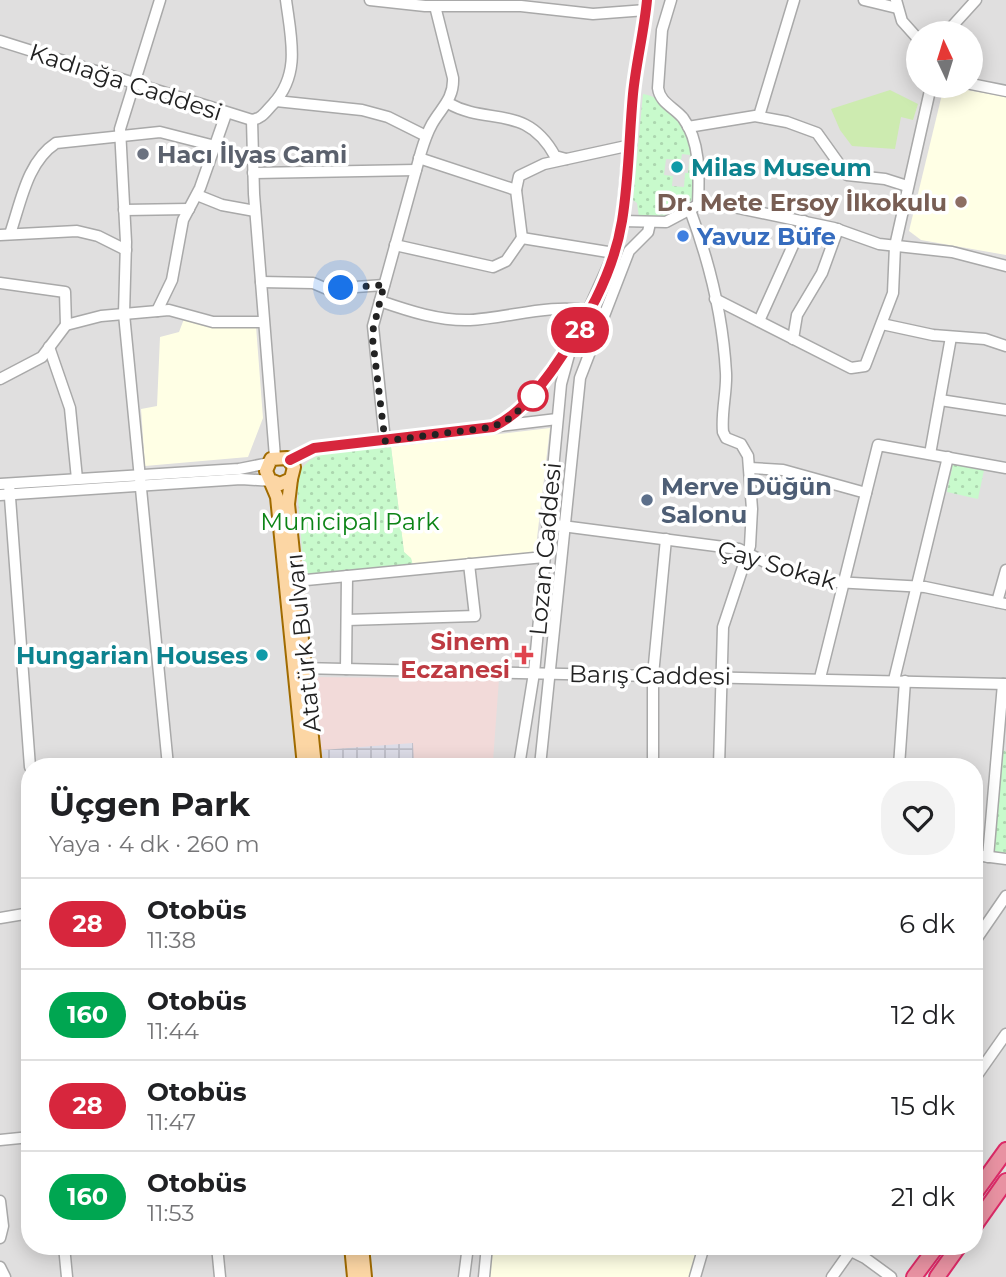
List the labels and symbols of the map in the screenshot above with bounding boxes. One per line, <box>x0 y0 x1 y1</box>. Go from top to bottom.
north arrow <box>906 21 984 98</box>
street label: Kadıağa Caddesi <box>26 37 226 127</box>
place label: Hacı İlyas Cami <box>157 140 347 169</box>
marker: Hacı İlyas Cami <box>135 146 151 162</box>
place label: Milas Museum <box>691 153 872 182</box>
marker: Milas Museum <box>669 159 685 175</box>
place label: Dr. Mete Ersoy İlkokulu <box>657 188 947 217</box>
marker: Dr. Mete Ersoy İlkokulu <box>953 194 969 210</box>
place label: Yavuz Büfe <box>696 222 836 251</box>
marker: Yavuz Büfe <box>675 228 691 244</box>
your location <box>323 270 358 305</box>
line badge: 28 <box>548 307 612 353</box>
unlabelled marker <box>518 381 548 411</box>
street label: Lozan Caddesi <box>523 461 567 637</box>
place label: Merve Düğün Salonu <box>661 472 832 529</box>
marker: Merve Düğün Salonu <box>639 492 655 508</box>
park label: Municipal Park <box>260 507 440 536</box>
street label: Çay Sokak <box>714 534 840 596</box>
street label: Atatürk Bulvarı <box>279 552 327 734</box>
place label: Sinem Eczanesi <box>400 627 510 684</box>
place label: Hungarian Houses <box>16 641 248 670</box>
marker: Hungarian Houses <box>254 647 270 663</box>
marker: Sinem Eczanesi <box>516 647 532 663</box>
street label: Barış Caddesi <box>569 659 731 691</box>

